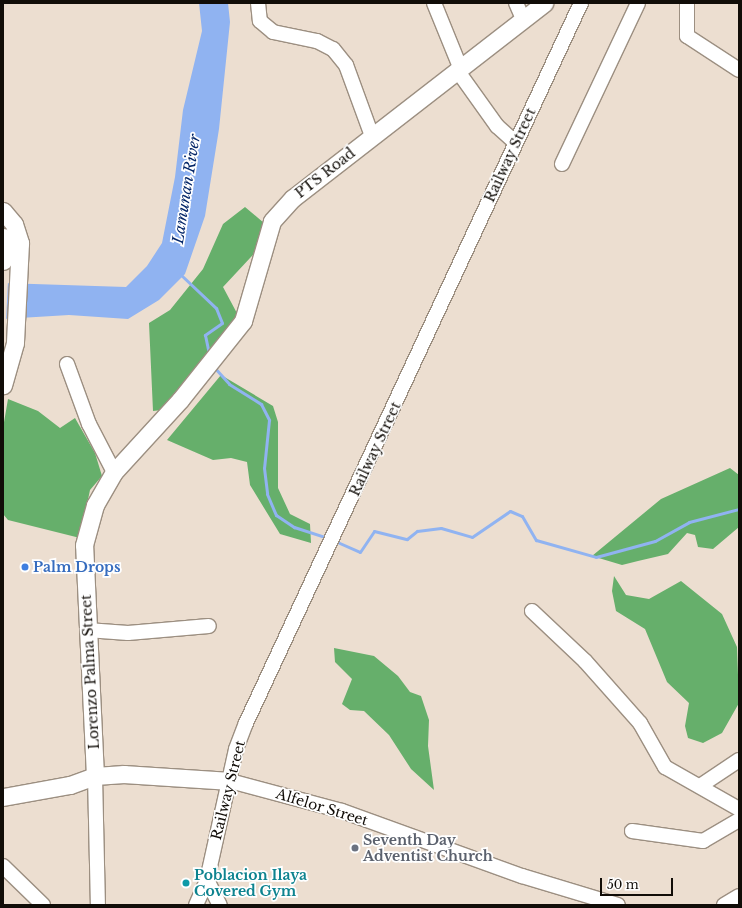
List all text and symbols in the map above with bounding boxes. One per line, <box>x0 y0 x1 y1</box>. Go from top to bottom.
street label: Railway Street <box>481 105 539 205</box>
water label: Lamunan River <box>168 133 204 245</box>
street label: PTS Road <box>292 144 358 202</box>
street label: Railway Street <box>346 399 404 499</box>
place label: Palm Drops <box>33 559 120 575</box>
marker: Palm Drops <box>20 562 30 572</box>
street label: Lorenzo Palma Street <box>78 594 102 750</box>
street label: Railway Street <box>207 738 249 842</box>
street label: Alfelor Street <box>274 785 370 829</box>
place label: Seventh Day Adventist Church <box>363 832 493 864</box>
marker: Seventh Day Adventist Church <box>350 843 360 853</box>
place label: Poblacion Ilaya Covered Gym <box>194 867 307 900</box>
scale bar <box>602 870 675 896</box>
text: 50 m <box>607 877 639 892</box>
marker: Poblacion Ilaya Covered Gym <box>181 878 191 888</box>

